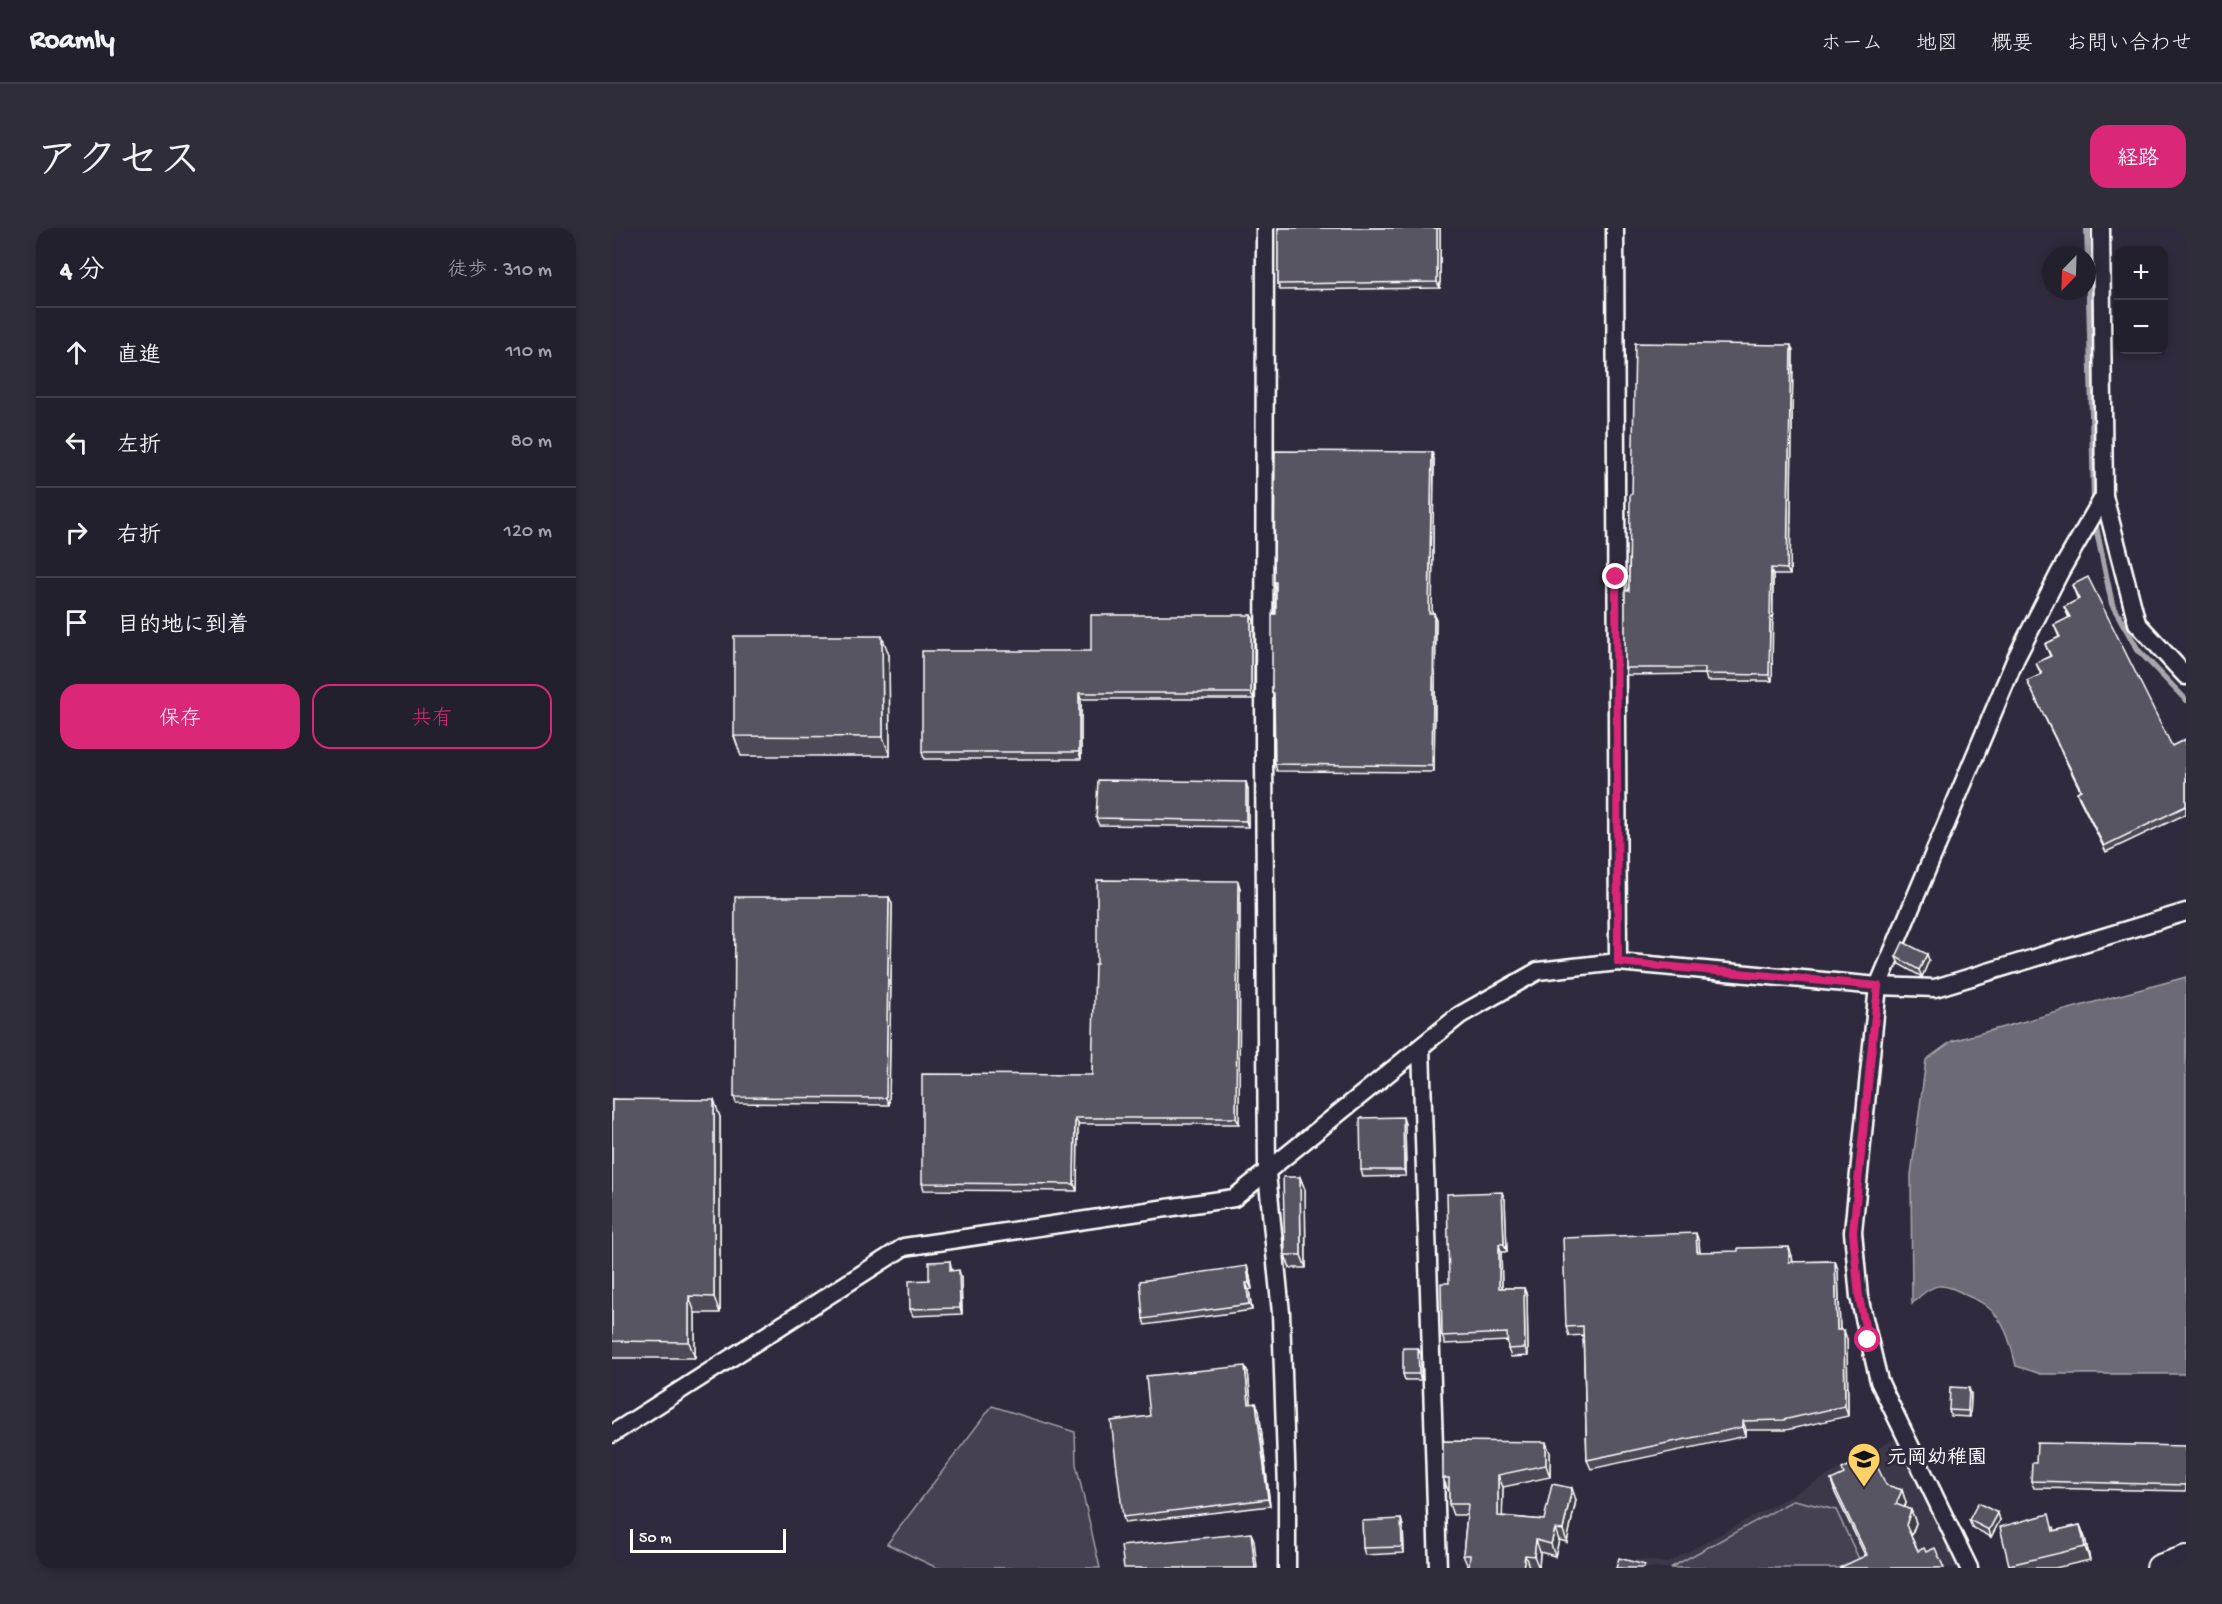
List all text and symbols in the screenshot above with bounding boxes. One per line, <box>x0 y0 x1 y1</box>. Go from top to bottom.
text: Roamly <box>30 25 115 58</box>
text: ホーム <box>1821 33 1883 58</box>
text: 地図 <box>1916 33 1958 58</box>
text: 概要 <box>1991 33 2033 58</box>
text: お問い合わせ <box>2066 33 2192 58</box>
button: 経路 <box>2090 125 2186 188</box>
text: アクセス <box>36 140 201 189</box>
north arrow <box>2042 246 2096 300</box>
map controls <box>2114 246 2168 354</box>
button: + <box>2114 246 2168 300</box>
text: 4 分 <box>60 257 104 288</box>
text: 徒歩 · 310 m <box>447 260 552 283</box>
button: − <box>2114 300 2168 354</box>
icon: ahead <box>60 336 93 369</box>
text: 110 m <box>506 341 552 364</box>
text: 直進 <box>117 344 161 370</box>
icon: left <box>60 426 93 459</box>
text: 80 m <box>511 431 552 454</box>
text: 左折 <box>117 434 161 460</box>
icon: right <box>60 516 93 549</box>
text: 120 m <box>504 521 552 544</box>
text: 右折 <box>117 524 161 550</box>
route end <box>1602 563 1628 589</box>
icon: arrive <box>60 606 93 639</box>
text: 目的地に到着 <box>117 614 249 640</box>
button: 保存 <box>60 684 300 749</box>
button: 共有 <box>312 684 552 749</box>
route start <box>1854 1326 1880 1352</box>
school or university icon: 元岡幼稚園 <box>1846 1441 1882 1488</box>
place label: 元岡幼稚園 <box>1887 1446 1987 1471</box>
scale bar <box>630 1526 786 1554</box>
text: 50 m <box>639 1530 672 1549</box>

